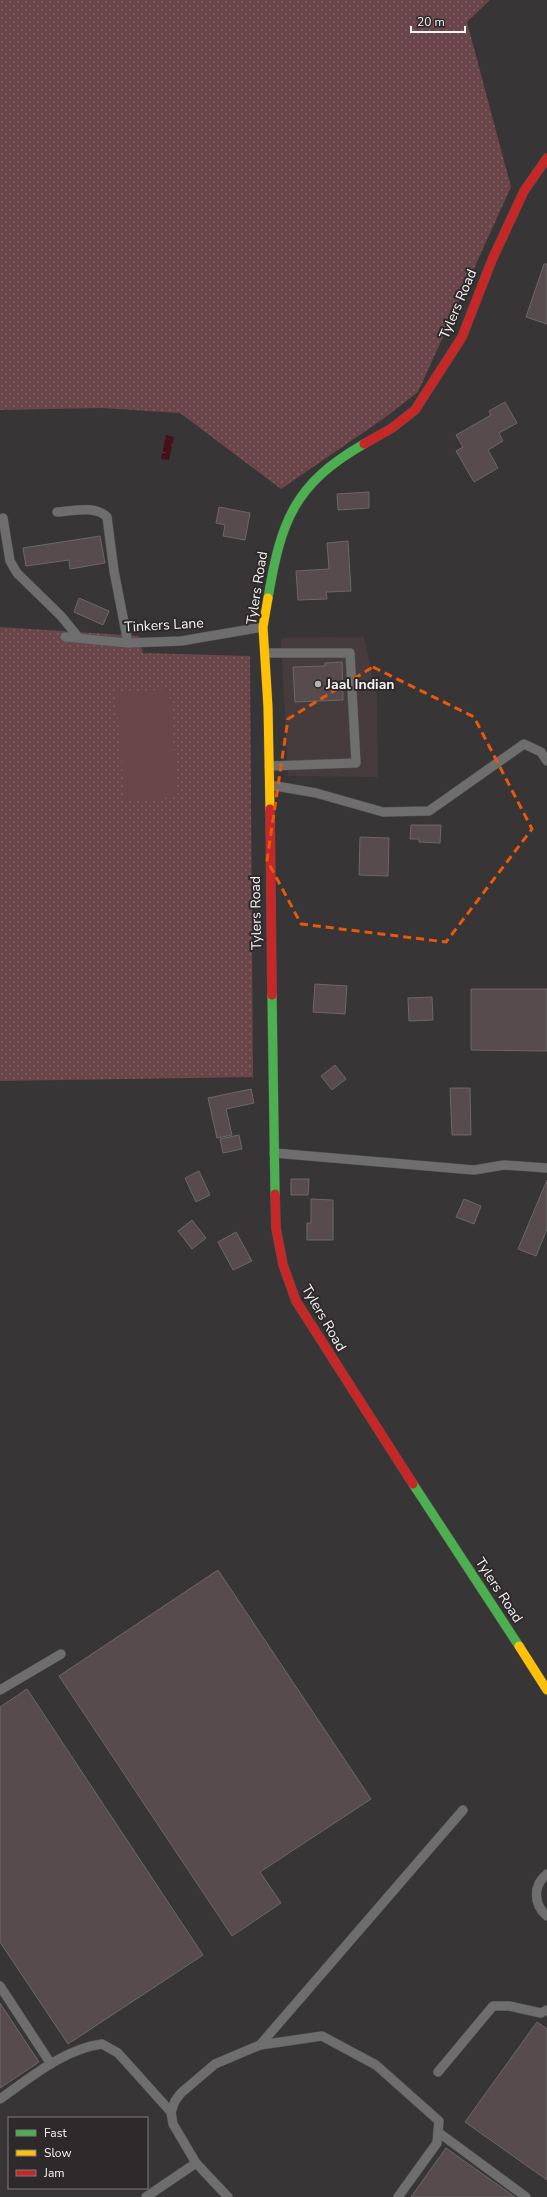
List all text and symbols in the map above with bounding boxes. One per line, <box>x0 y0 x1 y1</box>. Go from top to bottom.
scale bar <box>411 8 465 34</box>
text: 20 m <box>417 14 445 30</box>
street label: Tylers Road <box>435 266 481 342</box>
street label: Tylers Road <box>242 550 272 626</box>
street label: Tinkers Lane <box>124 613 204 637</box>
place label: Jaal Indian <box>325 675 394 694</box>
marker: Jaal Indian <box>313 679 323 689</box>
street label: Tylers Road <box>246 876 266 950</box>
street label: Tylers Road <box>297 1281 351 1355</box>
street label: Tylers Road <box>471 1554 527 1626</box>
legend <box>8 2117 148 2189</box>
text: Fast <box>44 2125 67 2141</box>
text: Slow <box>44 2145 72 2161</box>
text: Jam <box>43 2165 65 2181</box>

